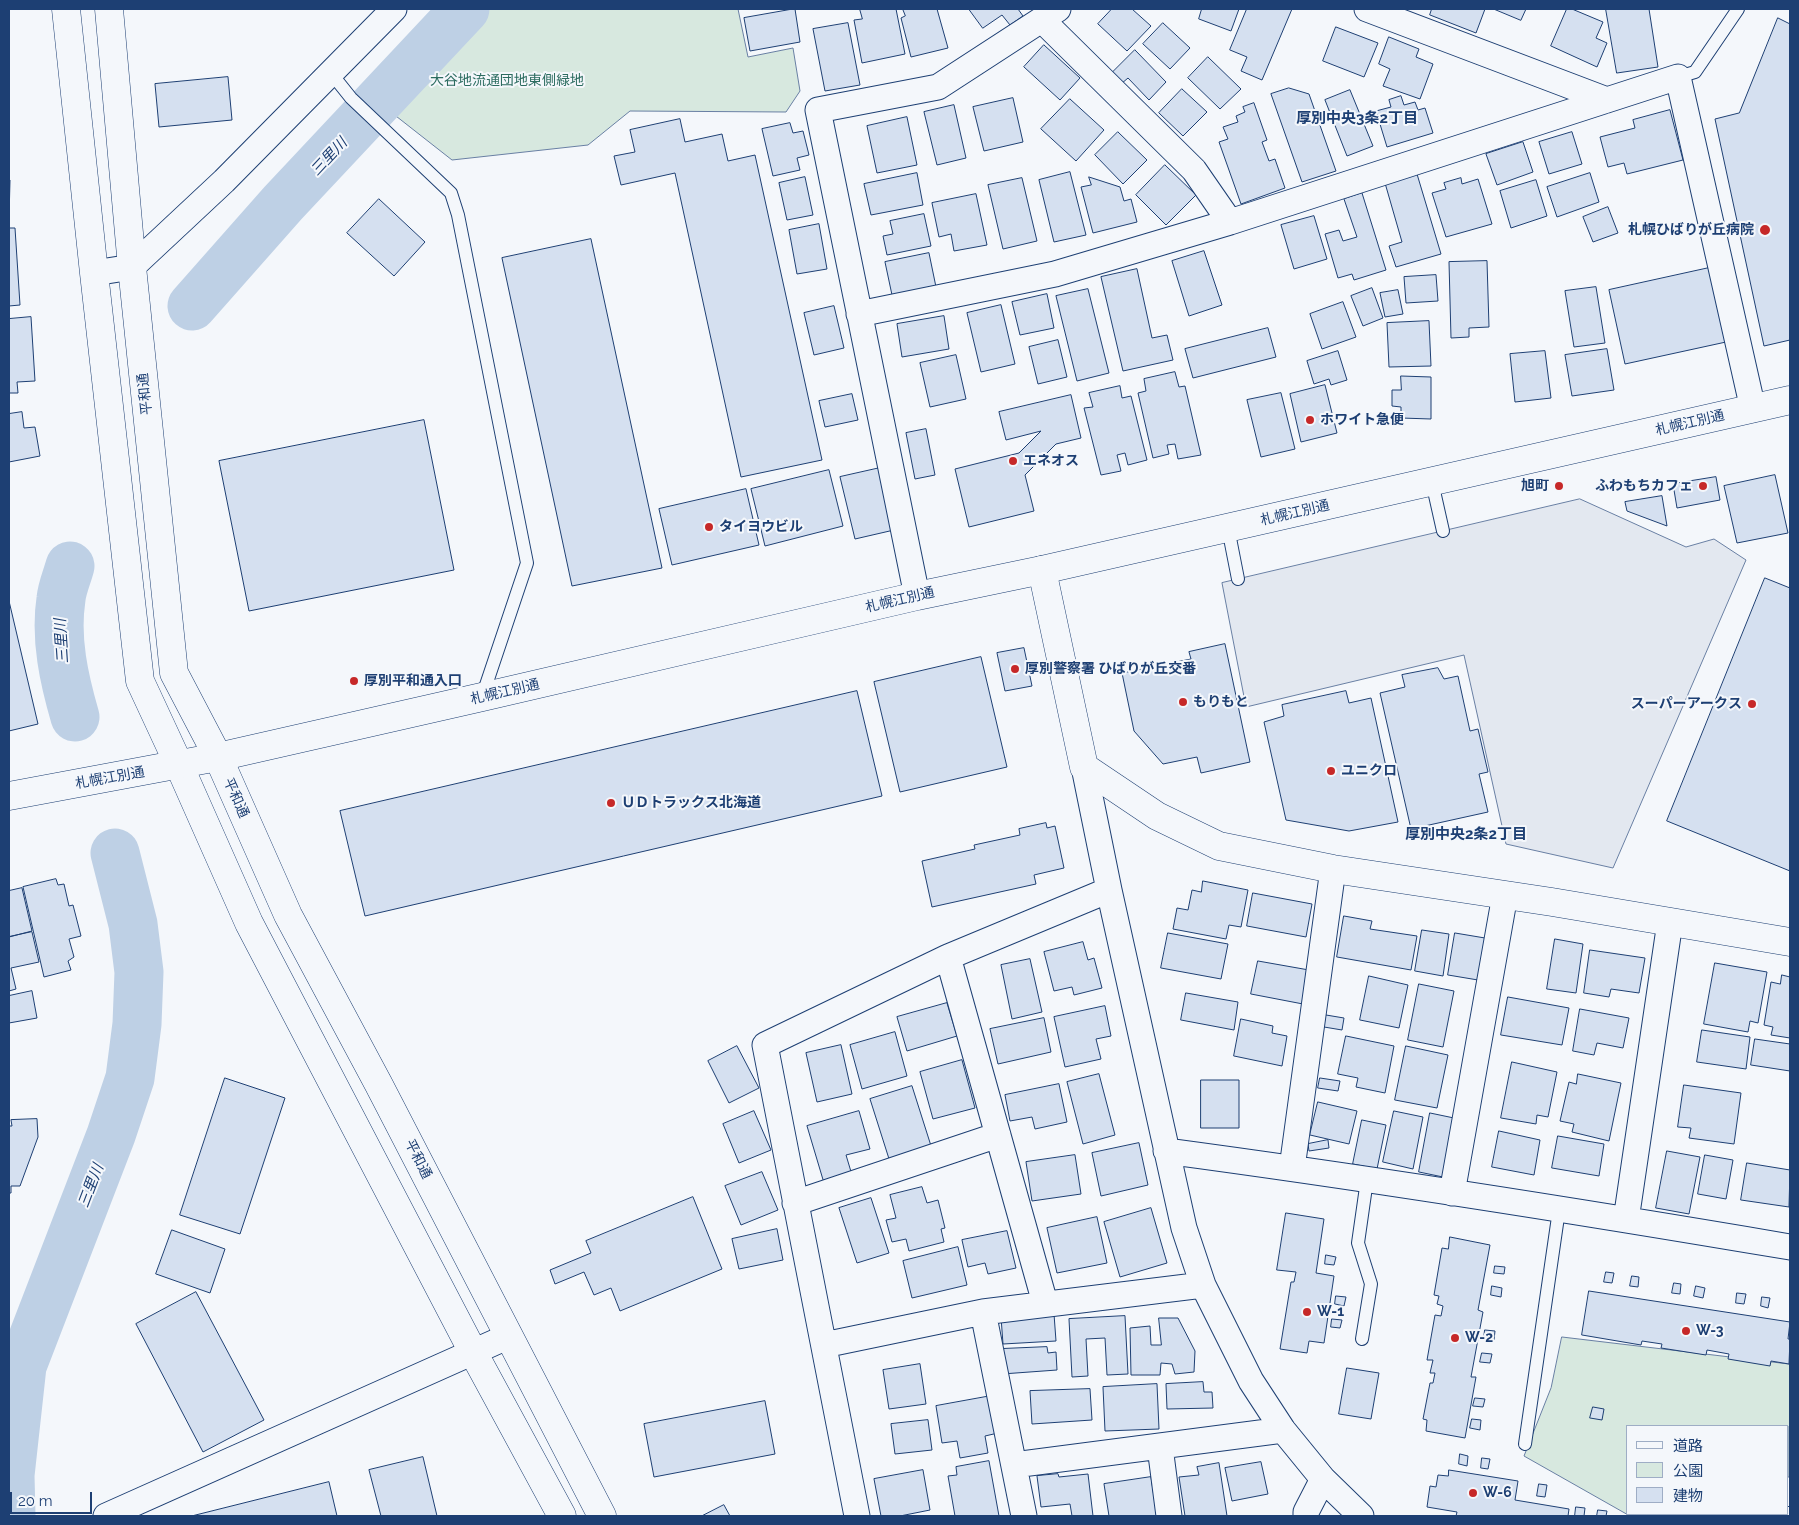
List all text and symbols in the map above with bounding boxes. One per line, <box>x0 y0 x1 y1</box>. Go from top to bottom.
park label: 大谷地流通団地東側緑地 <box>430 73 584 89</box>
district label: 厚別中央3条2丁目 <box>1296 109 1418 127</box>
water label: 三里川 <box>307 134 351 180</box>
place label: 札幌ひばりが丘病院 <box>1628 222 1754 238</box>
marker: 札幌ひばりが丘病院 <box>1758 223 1772 237</box>
street label: 平和通 <box>134 372 156 416</box>
street label: 札幌江別通 <box>1654 407 1726 439</box>
place label: ホワイト急便 <box>1320 412 1404 428</box>
marker: ホワイト急便 <box>1304 414 1316 426</box>
place label: エネオス <box>1023 453 1079 469</box>
marker: エネオス <box>1007 455 1019 467</box>
place label: 旭町 <box>1521 478 1549 494</box>
place label: ふわもちカフェ <box>1595 478 1693 494</box>
marker: 旭町 <box>1553 480 1565 492</box>
marker: ふわもちカフェ <box>1697 480 1709 492</box>
street label: 札幌江別通 <box>1259 497 1331 529</box>
place label: タイヨウビル <box>719 519 803 535</box>
marker: タイヨウビル <box>703 521 715 533</box>
street label: 札幌江別通 <box>864 584 936 616</box>
water label: 三里川 <box>51 618 73 664</box>
place label: 厚別警察署 ひばりが丘交番 <box>1025 661 1196 677</box>
marker: 厚別警察署 ひばりが丘交番 <box>1009 663 1021 675</box>
place label: 厚別平和通入口 <box>364 673 462 689</box>
marker: 厚別平和通入口 <box>348 675 360 687</box>
street label: 札幌江別通 <box>469 676 541 708</box>
place label: もりもと <box>1193 694 1249 710</box>
marker: もりもと <box>1177 696 1189 708</box>
place label: スーパーアークス <box>1631 696 1742 712</box>
marker: スーパーアークス <box>1746 698 1758 710</box>
place label: ユニクロ <box>1341 763 1397 779</box>
street label: 札幌江別通 <box>74 764 146 792</box>
marker: ユニクロ <box>1325 765 1337 777</box>
street label: 平和通 <box>220 775 252 821</box>
place label: ＵＤトラックス北海道 <box>621 795 761 811</box>
marker: ＵＤトラックス北海道 <box>605 797 617 809</box>
district label: 厚別中央2条2丁目 <box>1405 825 1527 843</box>
street label: 平和通 <box>401 1136 435 1182</box>
water label: 三里川 <box>75 1162 107 1210</box>
place label: W-1 <box>1317 1304 1344 1320</box>
marker: W-1 <box>1301 1306 1313 1318</box>
place label: W-3 <box>1696 1323 1724 1339</box>
marker: W-3 <box>1680 1325 1692 1337</box>
place label: W-2 <box>1465 1330 1493 1346</box>
marker: W-2 <box>1449 1332 1461 1344</box>
legend <box>1626 1425 1789 1515</box>
text: 道路 <box>1673 1437 1703 1455</box>
text: 公園 <box>1673 1462 1703 1480</box>
scale bar <box>12 1482 95 1514</box>
place label: W-6 <box>1483 1485 1512 1501</box>
marker: W-6 <box>1467 1487 1479 1499</box>
text: 建物 <box>1673 1487 1703 1505</box>
text: 20 m <box>18 1492 53 1510</box>

